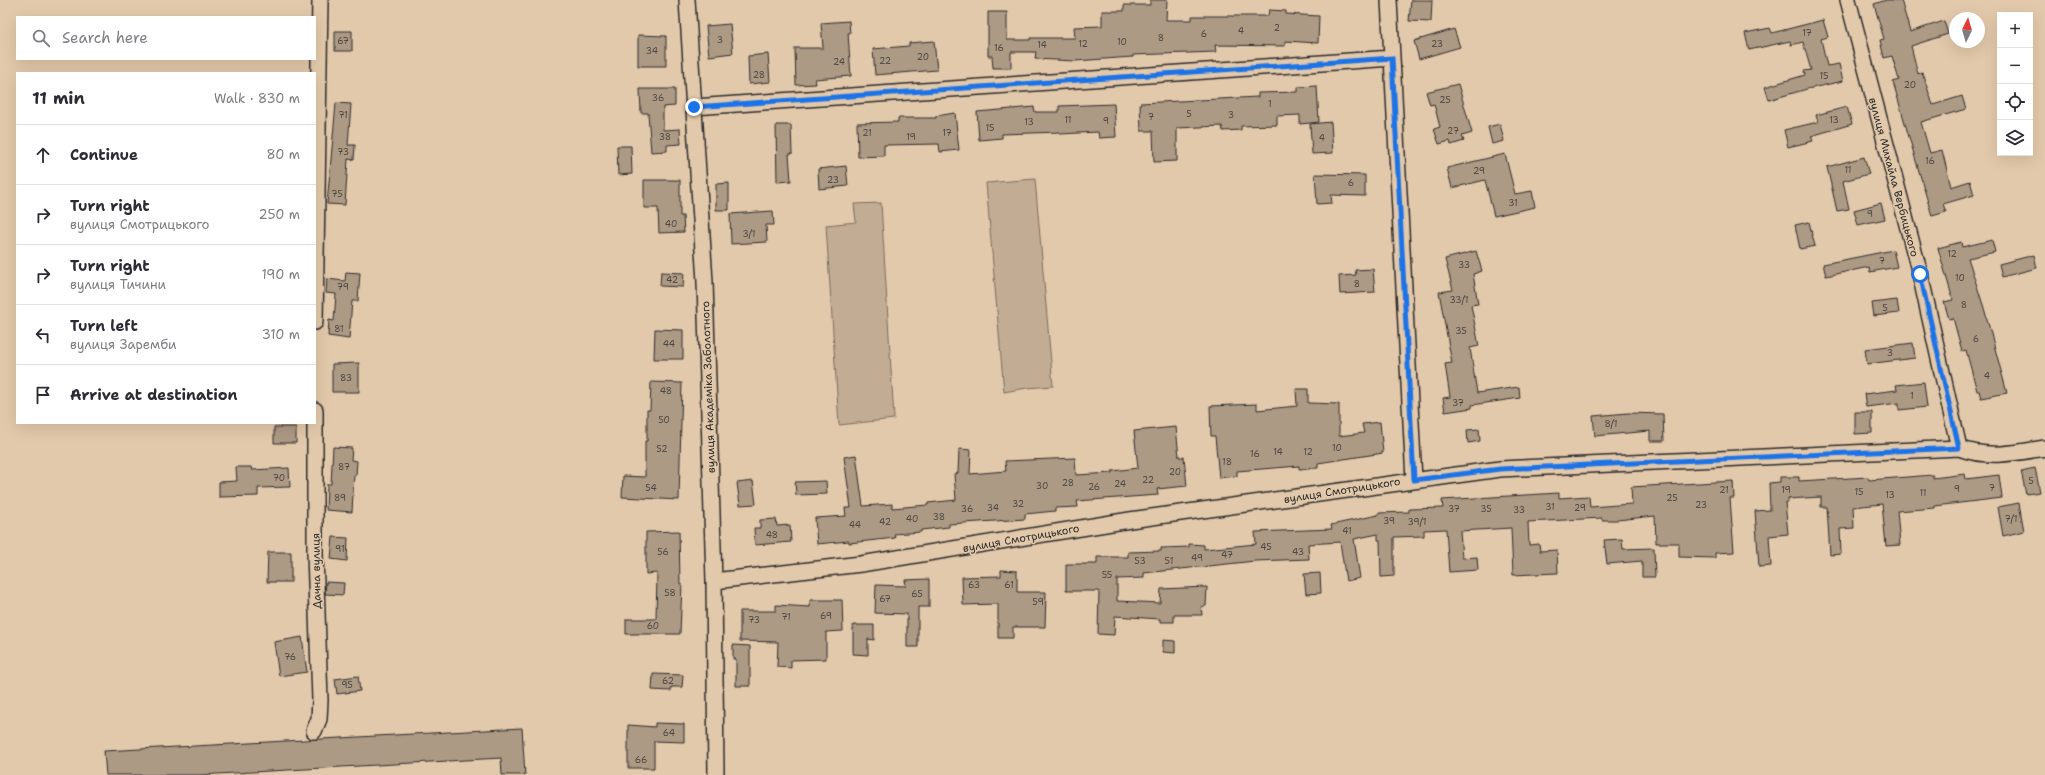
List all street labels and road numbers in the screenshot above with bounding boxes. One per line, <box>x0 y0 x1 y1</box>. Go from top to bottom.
street label: вулиця Михайла Вербицького <box>1865 96 1922 259</box>
street label: вулиця Академіка Заболотного <box>698 300 719 473</box>
street label: вулиця Смотрицького <box>1283 474 1402 507</box>
street label: вулиця Смотрицького <box>962 521 1081 556</box>
street label: Дачна вулиця <box>308 533 325 609</box>

